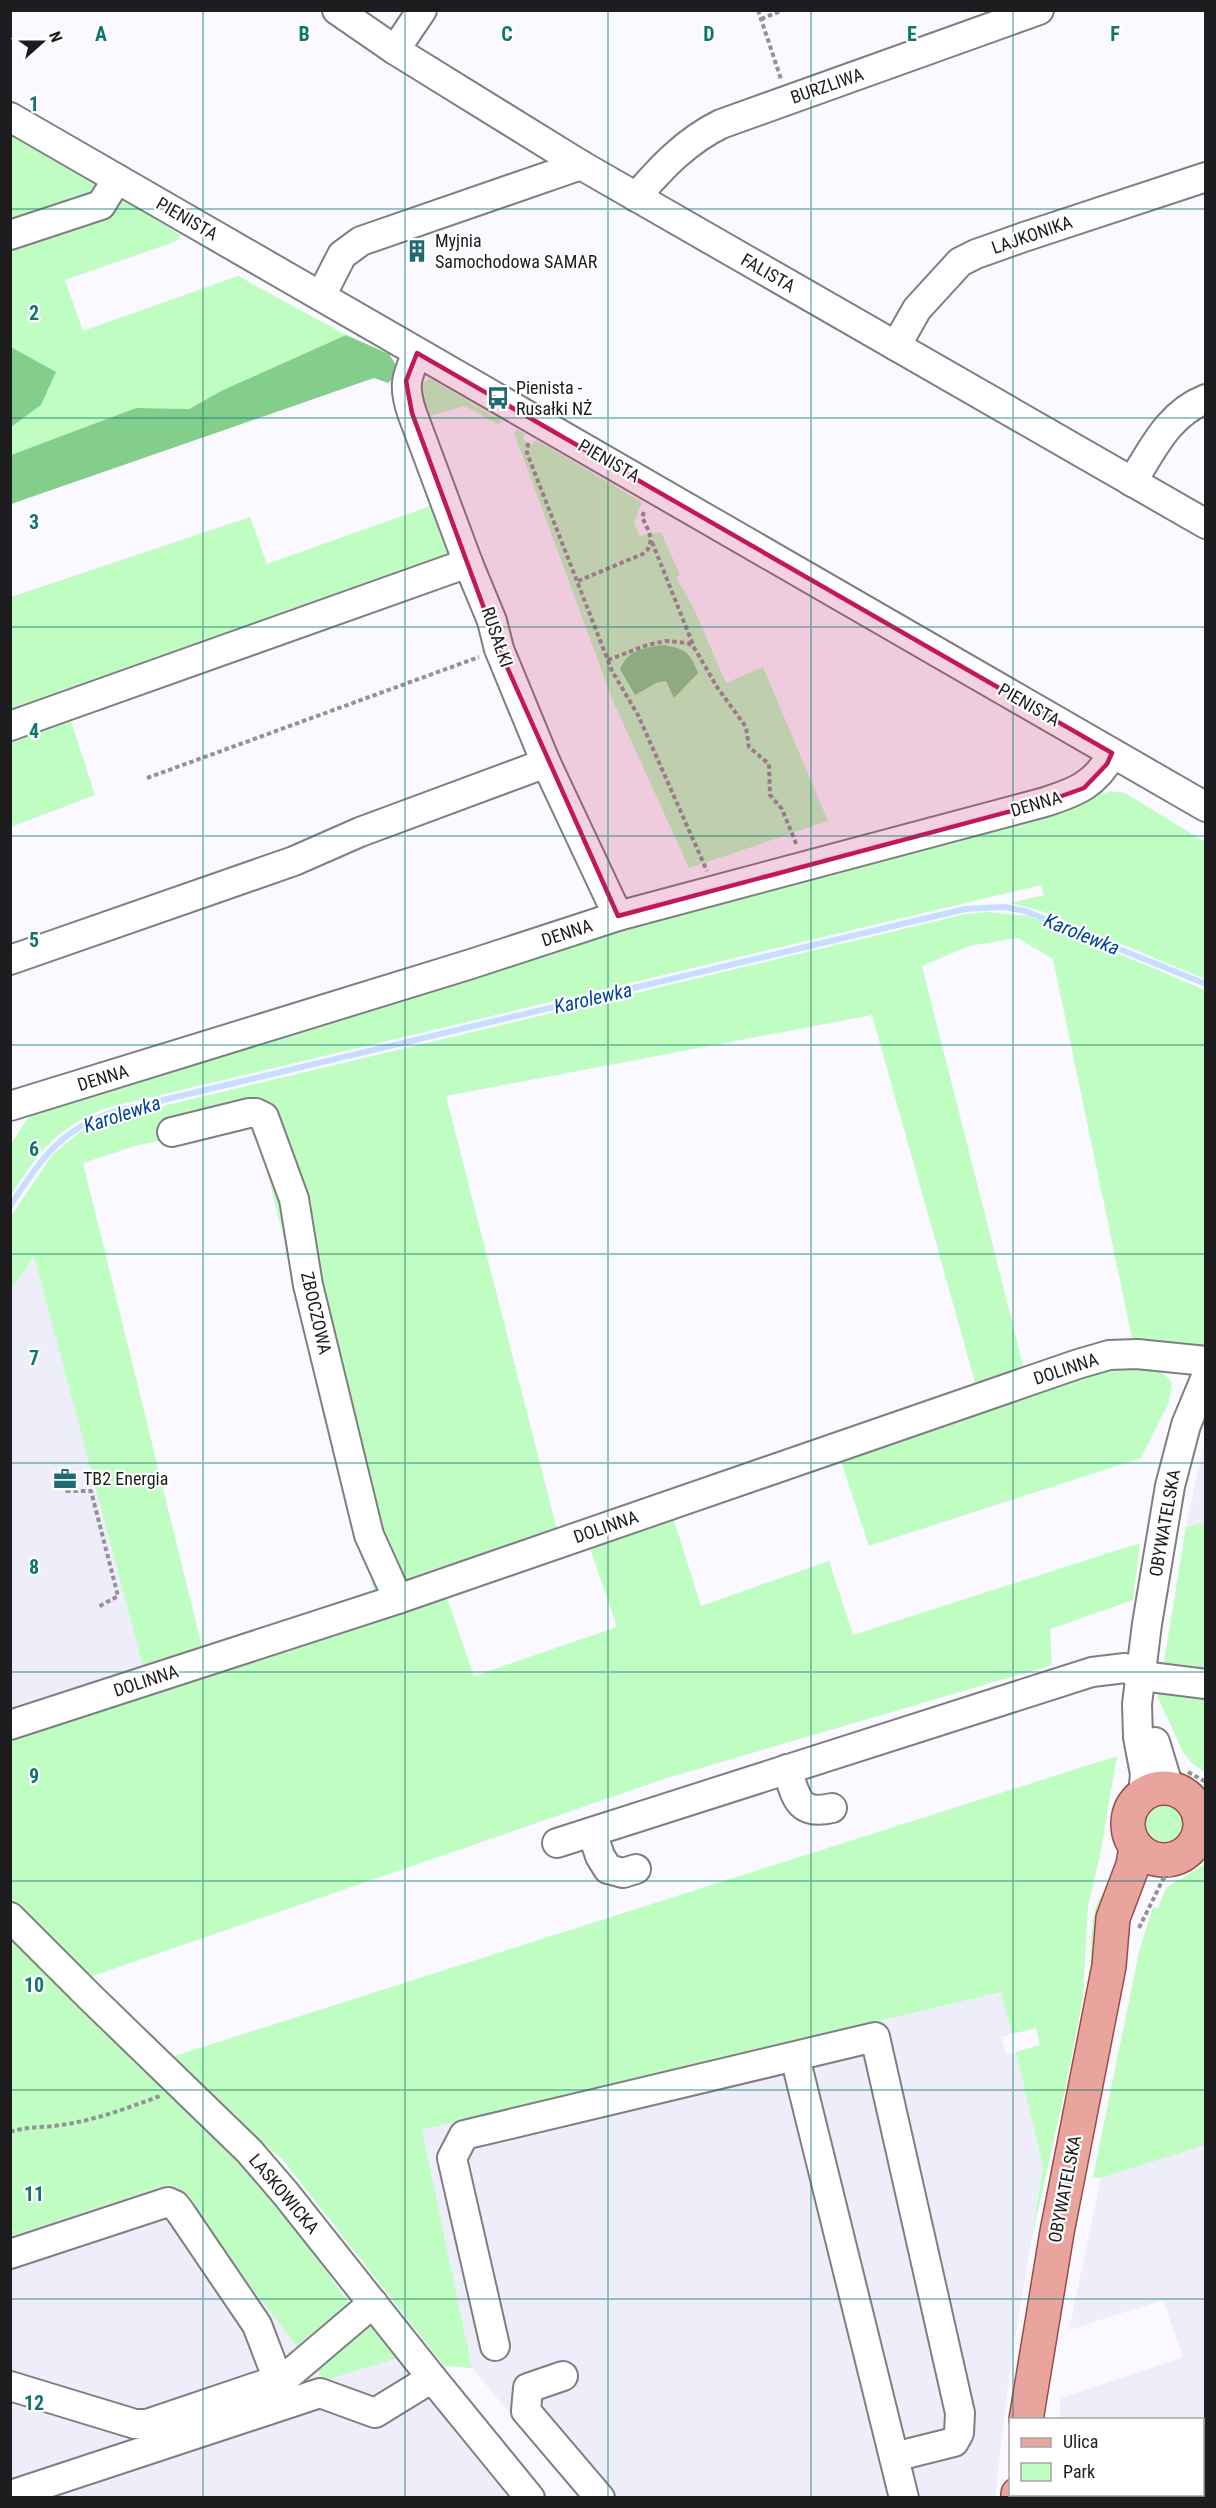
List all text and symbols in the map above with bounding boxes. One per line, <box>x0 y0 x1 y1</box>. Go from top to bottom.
north arrow <box>12 12 72 72</box>
text: A <box>95 22 107 46</box>
text: B <box>298 22 310 46</box>
text: C <box>501 22 513 46</box>
text: D <box>703 22 715 46</box>
text: E <box>907 22 917 46</box>
text: F <box>1110 22 1120 46</box>
text: N <box>45 29 66 45</box>
street label: BURZLIWA <box>788 63 867 108</box>
text: 1 <box>29 92 39 116</box>
street label: PIENISTA <box>153 193 222 245</box>
street label: LAJKONIKA <box>989 211 1076 258</box>
place label: Myjnia Samochodowa SAMAR <box>435 230 598 272</box>
building icon: Myjnia Samochodowa SAMAR <box>404 238 430 264</box>
street label: FALISTA <box>737 249 800 297</box>
text: 2 <box>29 301 39 325</box>
place label: Pienista - Rusałki NŻ <box>516 377 593 419</box>
bus stop icon: Pienista - Rusałki NŻ <box>485 385 511 411</box>
street label: PIENISTA <box>575 435 644 487</box>
text: 3 <box>29 510 39 534</box>
street label: RUSAŁKI <box>477 604 518 670</box>
street label: PIENISTA <box>995 679 1064 731</box>
text: 4 <box>29 719 39 743</box>
street label: DENNA <box>1008 786 1064 821</box>
water label: Karolewka <box>1041 908 1123 960</box>
street label: DENNA <box>539 914 595 951</box>
text: 5 <box>29 928 39 952</box>
water label: Karolewka <box>552 977 634 1019</box>
street label: DENNA <box>75 1060 131 1095</box>
water label: Karolewka <box>80 1090 164 1138</box>
text: 6 <box>29 1137 39 1161</box>
street label: ZBOCZOWA <box>297 1270 336 1357</box>
text: 7 <box>29 1346 39 1370</box>
street label: DOLINNA <box>1031 1348 1102 1389</box>
office icon: TB2 Energia <box>52 1466 78 1492</box>
street label: OBYWATELSKA <box>1145 1467 1184 1578</box>
place label: TB2 Energia <box>83 1468 168 1489</box>
street label: DOLINNA <box>571 1505 642 1547</box>
text: 8 <box>29 1555 39 1579</box>
street label: DOLINNA <box>111 1660 182 1701</box>
text: 9 <box>29 1764 39 1788</box>
text: 10 <box>24 1973 44 1997</box>
street label: OBYWATELSKA <box>1044 2133 1085 2244</box>
street label: LASKOWICKA <box>245 2150 324 2238</box>
text: 11 <box>24 2182 44 2206</box>
text: 12 <box>24 2391 44 2415</box>
legend <box>1009 2418 1204 2496</box>
text: Ulica <box>1063 2431 1098 2452</box>
text: Park <box>1063 2461 1095 2482</box>

